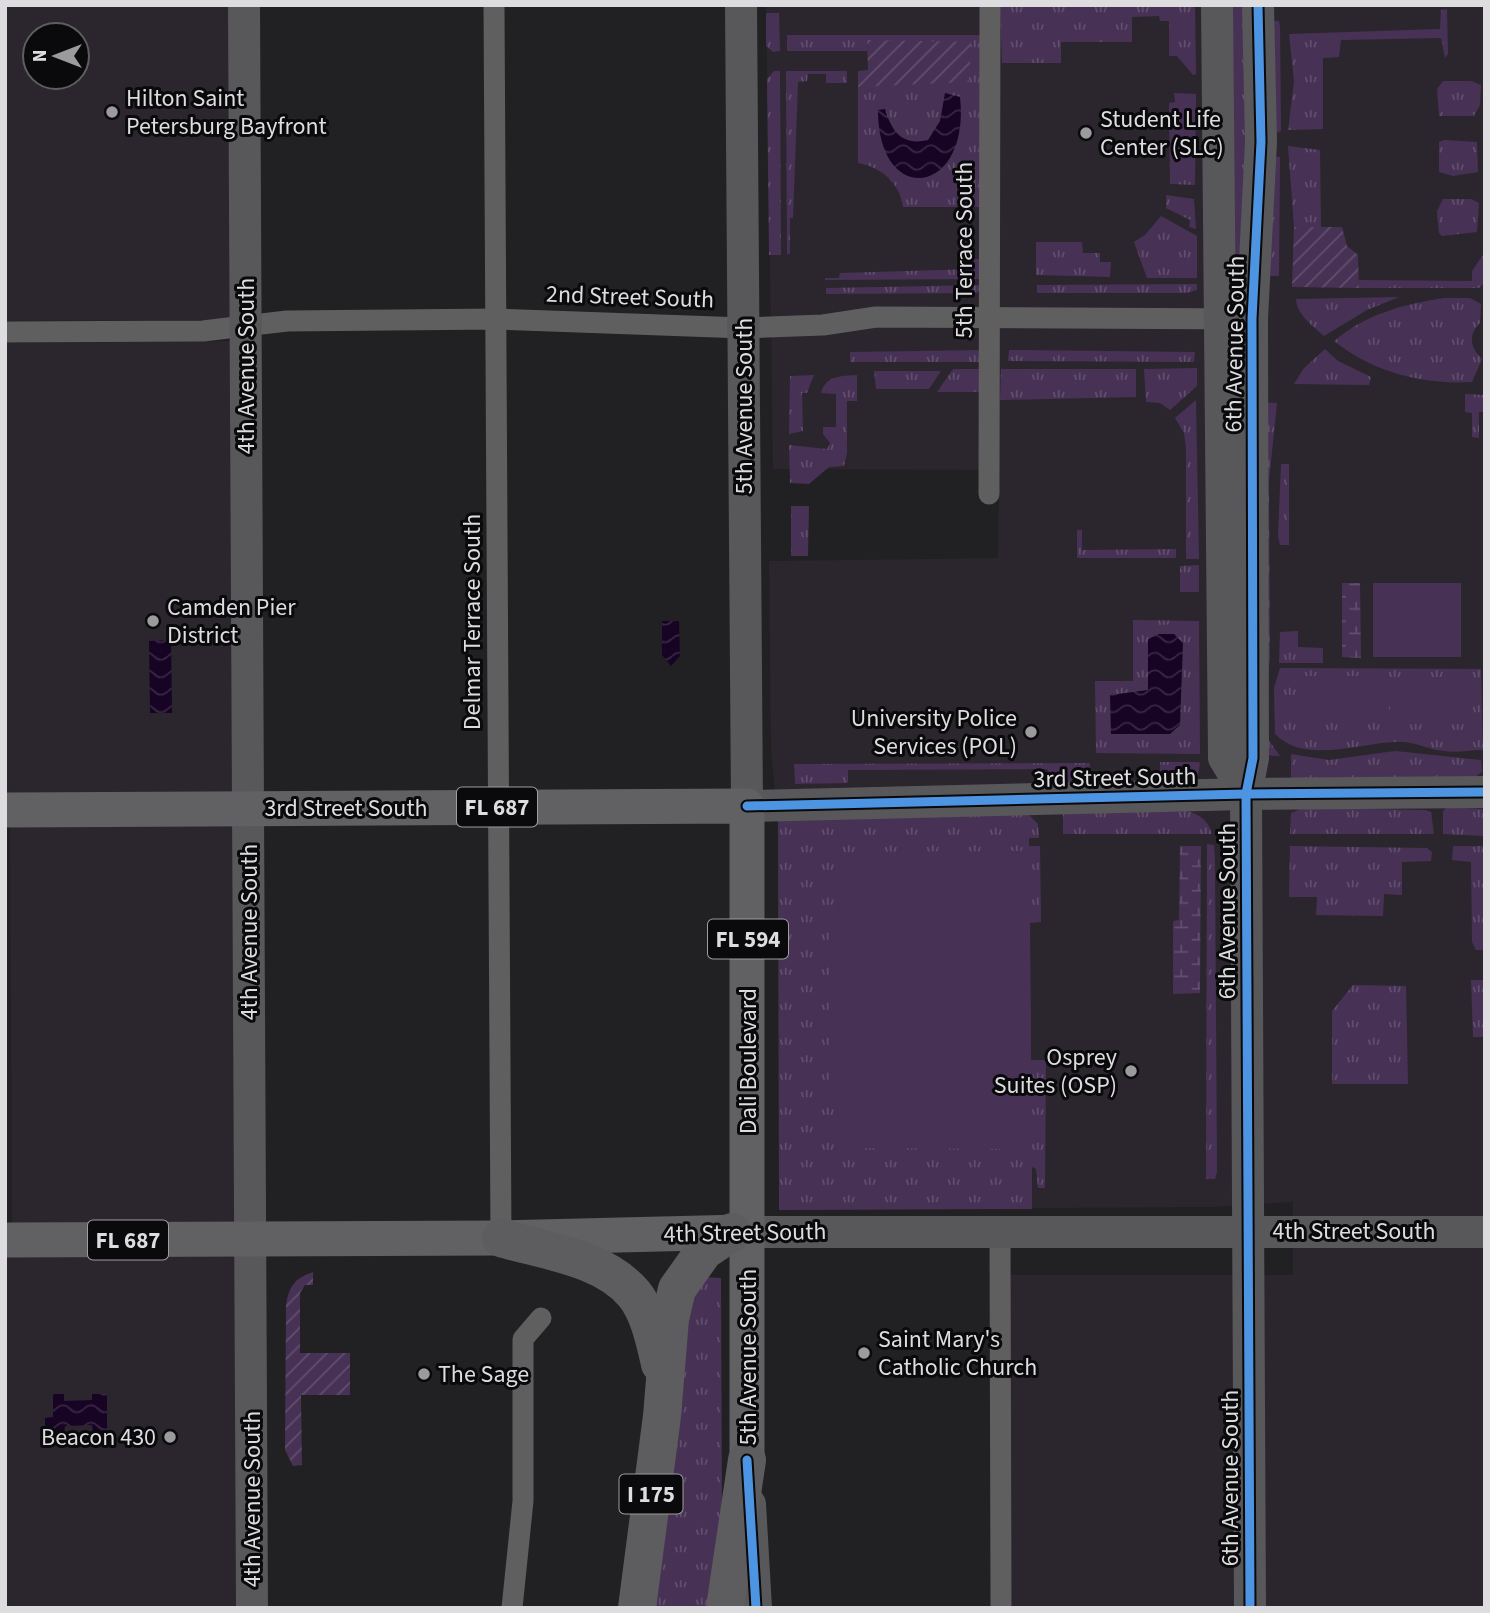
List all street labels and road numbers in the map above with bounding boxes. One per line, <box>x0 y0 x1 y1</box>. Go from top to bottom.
street label: 5th Terrace South <box>947 162 982 338</box>
street label: 6th Avenue South <box>1216 255 1254 433</box>
street label: 2nd Street South <box>545 277 715 317</box>
street label: 4th Avenue South <box>229 278 264 454</box>
street label: 5th Avenue South <box>727 318 762 494</box>
street label: Delmar Terrace South <box>455 514 490 730</box>
street label: 3rd Street South <box>1033 759 1197 797</box>
road number: FL 687 <box>457 788 537 827</box>
street label: 3rd Street South <box>264 791 428 826</box>
street label: 6th Avenue South <box>1210 823 1245 999</box>
street label: 4th Avenue South <box>232 844 267 1020</box>
road number: FL 594 <box>708 920 788 958</box>
street label: Dali Boulevard <box>731 988 766 1134</box>
street label: 4th Street South <box>663 1214 827 1252</box>
street label: 4th Street South <box>1273 1214 1435 1249</box>
road number: FL 687 <box>88 1220 168 1260</box>
street label: 5th Avenue South <box>731 1269 766 1445</box>
street label: 6th Avenue South <box>1213 1390 1248 1566</box>
street label: 4th Avenue South <box>235 1411 270 1587</box>
road number: I 175 <box>620 1474 682 1513</box>

